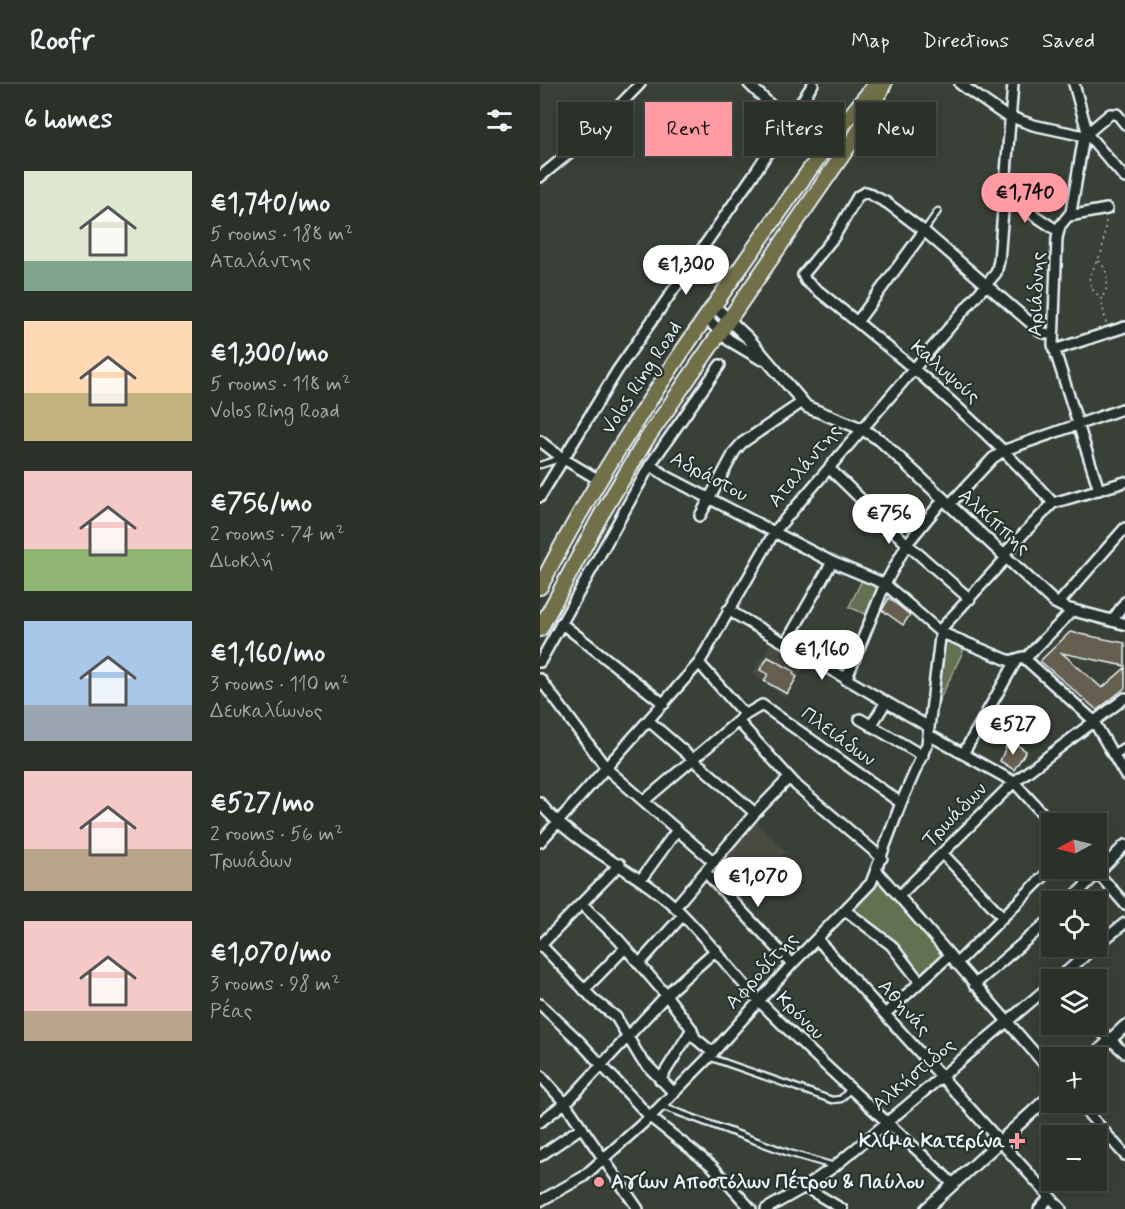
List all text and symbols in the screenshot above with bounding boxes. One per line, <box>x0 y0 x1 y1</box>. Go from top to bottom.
text: Roofr <box>30 23 94 60</box>
text: Map <box>851 27 890 55</box>
text: Directions <box>923 27 1009 55</box>
text: Saved <box>1042 27 1095 55</box>
chip: Buy <box>558 102 633 156</box>
chip: Rent <box>645 102 732 156</box>
chip: Filters <box>744 102 844 156</box>
chip: New <box>856 102 936 156</box>
text: 6 homes <box>24 103 112 137</box>
icon: filters <box>483 104 516 137</box>
pin: €1,740 <box>976 173 1074 224</box>
text: €1,740 <box>995 179 1055 206</box>
text: €1,740/mo <box>210 187 330 221</box>
icon: home <box>72 195 144 267</box>
text: 5 rooms · 188 m² <box>210 221 353 248</box>
pin: €1,300 <box>637 245 735 296</box>
text: Αταλάντης <box>210 248 311 275</box>
text: €1,300 <box>657 251 715 278</box>
street label: Αριάδνης <box>1022 251 1052 337</box>
street label: Volos Ring Road <box>595 316 689 440</box>
street label: Καλυψούς <box>904 334 986 410</box>
text: €1,300/mo <box>210 337 329 371</box>
icon: home <box>72 345 144 417</box>
text: 5 rooms · 118 m² <box>210 371 351 398</box>
text: Volos Ring Road <box>210 398 340 425</box>
street label: Αταλάντης <box>762 418 848 513</box>
street label: Αδράστου <box>665 445 753 509</box>
street label: Αλκίππης <box>952 482 1036 562</box>
text: €756/mo <box>210 487 312 521</box>
pin: €756 <box>853 494 925 545</box>
icon: home <box>72 495 144 567</box>
text: €756 <box>866 500 912 527</box>
text: 2 rooms · 74 m² <box>210 521 344 548</box>
text: Διοκλή <box>210 548 274 575</box>
pin: €1,160 <box>773 630 871 681</box>
text: €1,160 <box>794 636 850 663</box>
text: €1,160/mo <box>210 637 325 671</box>
icon: home <box>72 645 144 717</box>
text: 3 rooms · 110 m² <box>210 671 349 698</box>
text: Δευκαλίωνος <box>210 698 323 725</box>
street label: Πλειάδων <box>795 701 881 773</box>
pin: €527 <box>977 705 1049 756</box>
text: €527 <box>990 711 1036 738</box>
street label: Τρωάδων <box>917 776 994 853</box>
text: €527/mo <box>210 787 314 821</box>
icon: home <box>72 795 144 867</box>
north arrow <box>1041 813 1107 879</box>
map controls <box>1041 813 1107 1191</box>
text: 2 rooms · 56 m² <box>210 821 343 848</box>
text: Τρωάδων <box>210 848 292 875</box>
pin: €1,070 <box>709 857 807 908</box>
text: €1,070 <box>728 863 788 890</box>
button: locate <box>1041 891 1107 957</box>
street label: Αφροδίτης <box>719 926 805 1015</box>
text: €1,070/mo <box>210 937 331 971</box>
icon: home <box>72 945 144 1017</box>
button: layers <box>1041 969 1107 1035</box>
text: 3 rooms · 98 m² <box>210 971 340 998</box>
street label: Αθηνάς <box>871 974 937 1042</box>
street label: Κρόνου <box>770 986 830 1046</box>
text: Ρέας <box>210 998 252 1025</box>
street label: Αλκήστιδος <box>866 1032 962 1118</box>
button: + <box>1041 1047 1107 1113</box>
button: − <box>1041 1125 1107 1191</box>
place label: Κλίμα Κατερίνα <box>859 1128 1005 1155</box>
marker: Κλίμα Κατερίνα <box>1010 1134 1024 1148</box>
place label: Αγίων Αποστόλων Πέτρου & Παύλου <box>611 1168 924 1196</box>
marker: Αγίων Αποστόλων Πέτρου & Παύλου <box>592 1175 606 1189</box>

